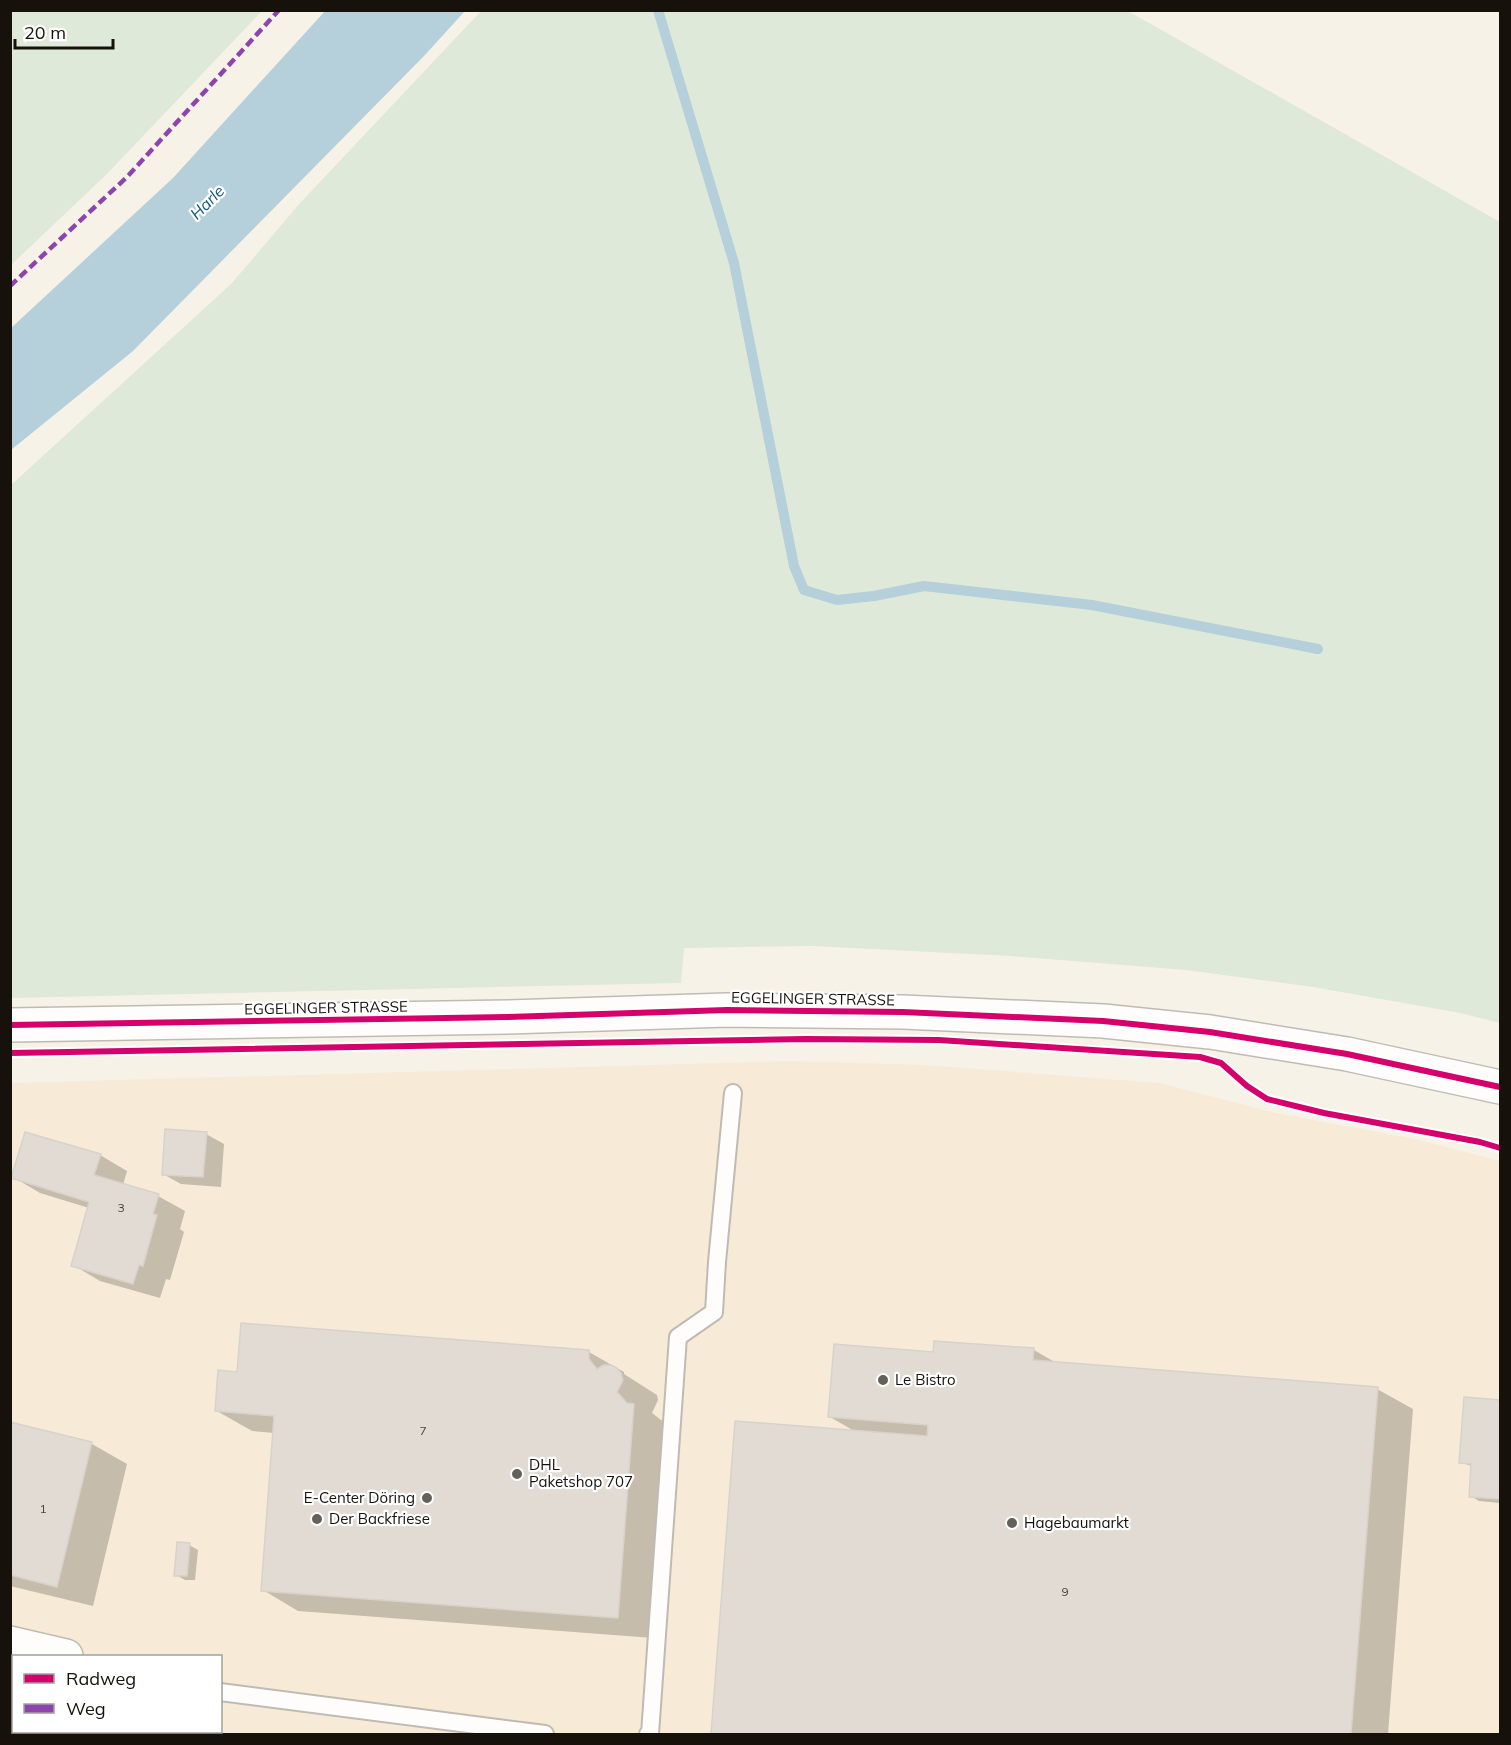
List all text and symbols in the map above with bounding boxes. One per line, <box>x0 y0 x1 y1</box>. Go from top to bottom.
scale bar <box>15 12 112 50</box>
text: 20 m <box>24 21 66 44</box>
water label: Harle <box>186 181 228 223</box>
street label: EGGELINGER STRASSE <box>731 988 895 1009</box>
street label: EGGELINGER STRASSE <box>244 997 408 1018</box>
house number: 3 <box>117 1200 125 1215</box>
place label: Le Bistro <box>895 1370 955 1389</box>
marker: Le Bistro <box>876 1373 890 1387</box>
house number: 7 <box>419 1423 427 1438</box>
place label: DHL Paketshop 707 <box>529 1455 633 1491</box>
marker: DHL Paketshop 707 <box>510 1467 524 1481</box>
place label: E-Center Döring <box>304 1488 415 1507</box>
marker: E-Center Döring <box>420 1491 434 1505</box>
house number: 1 <box>39 1501 47 1516</box>
place label: Der Backfriese <box>329 1509 430 1528</box>
marker: Der Backfriese <box>310 1512 324 1526</box>
place label: Hagebaumarkt <box>1024 1513 1129 1532</box>
marker: Hagebaumarkt <box>1005 1516 1019 1530</box>
house number: 9 <box>1061 1584 1069 1599</box>
legend <box>12 1655 222 1733</box>
text: Radweg <box>66 1667 136 1690</box>
text: Weg <box>66 1697 106 1720</box>

